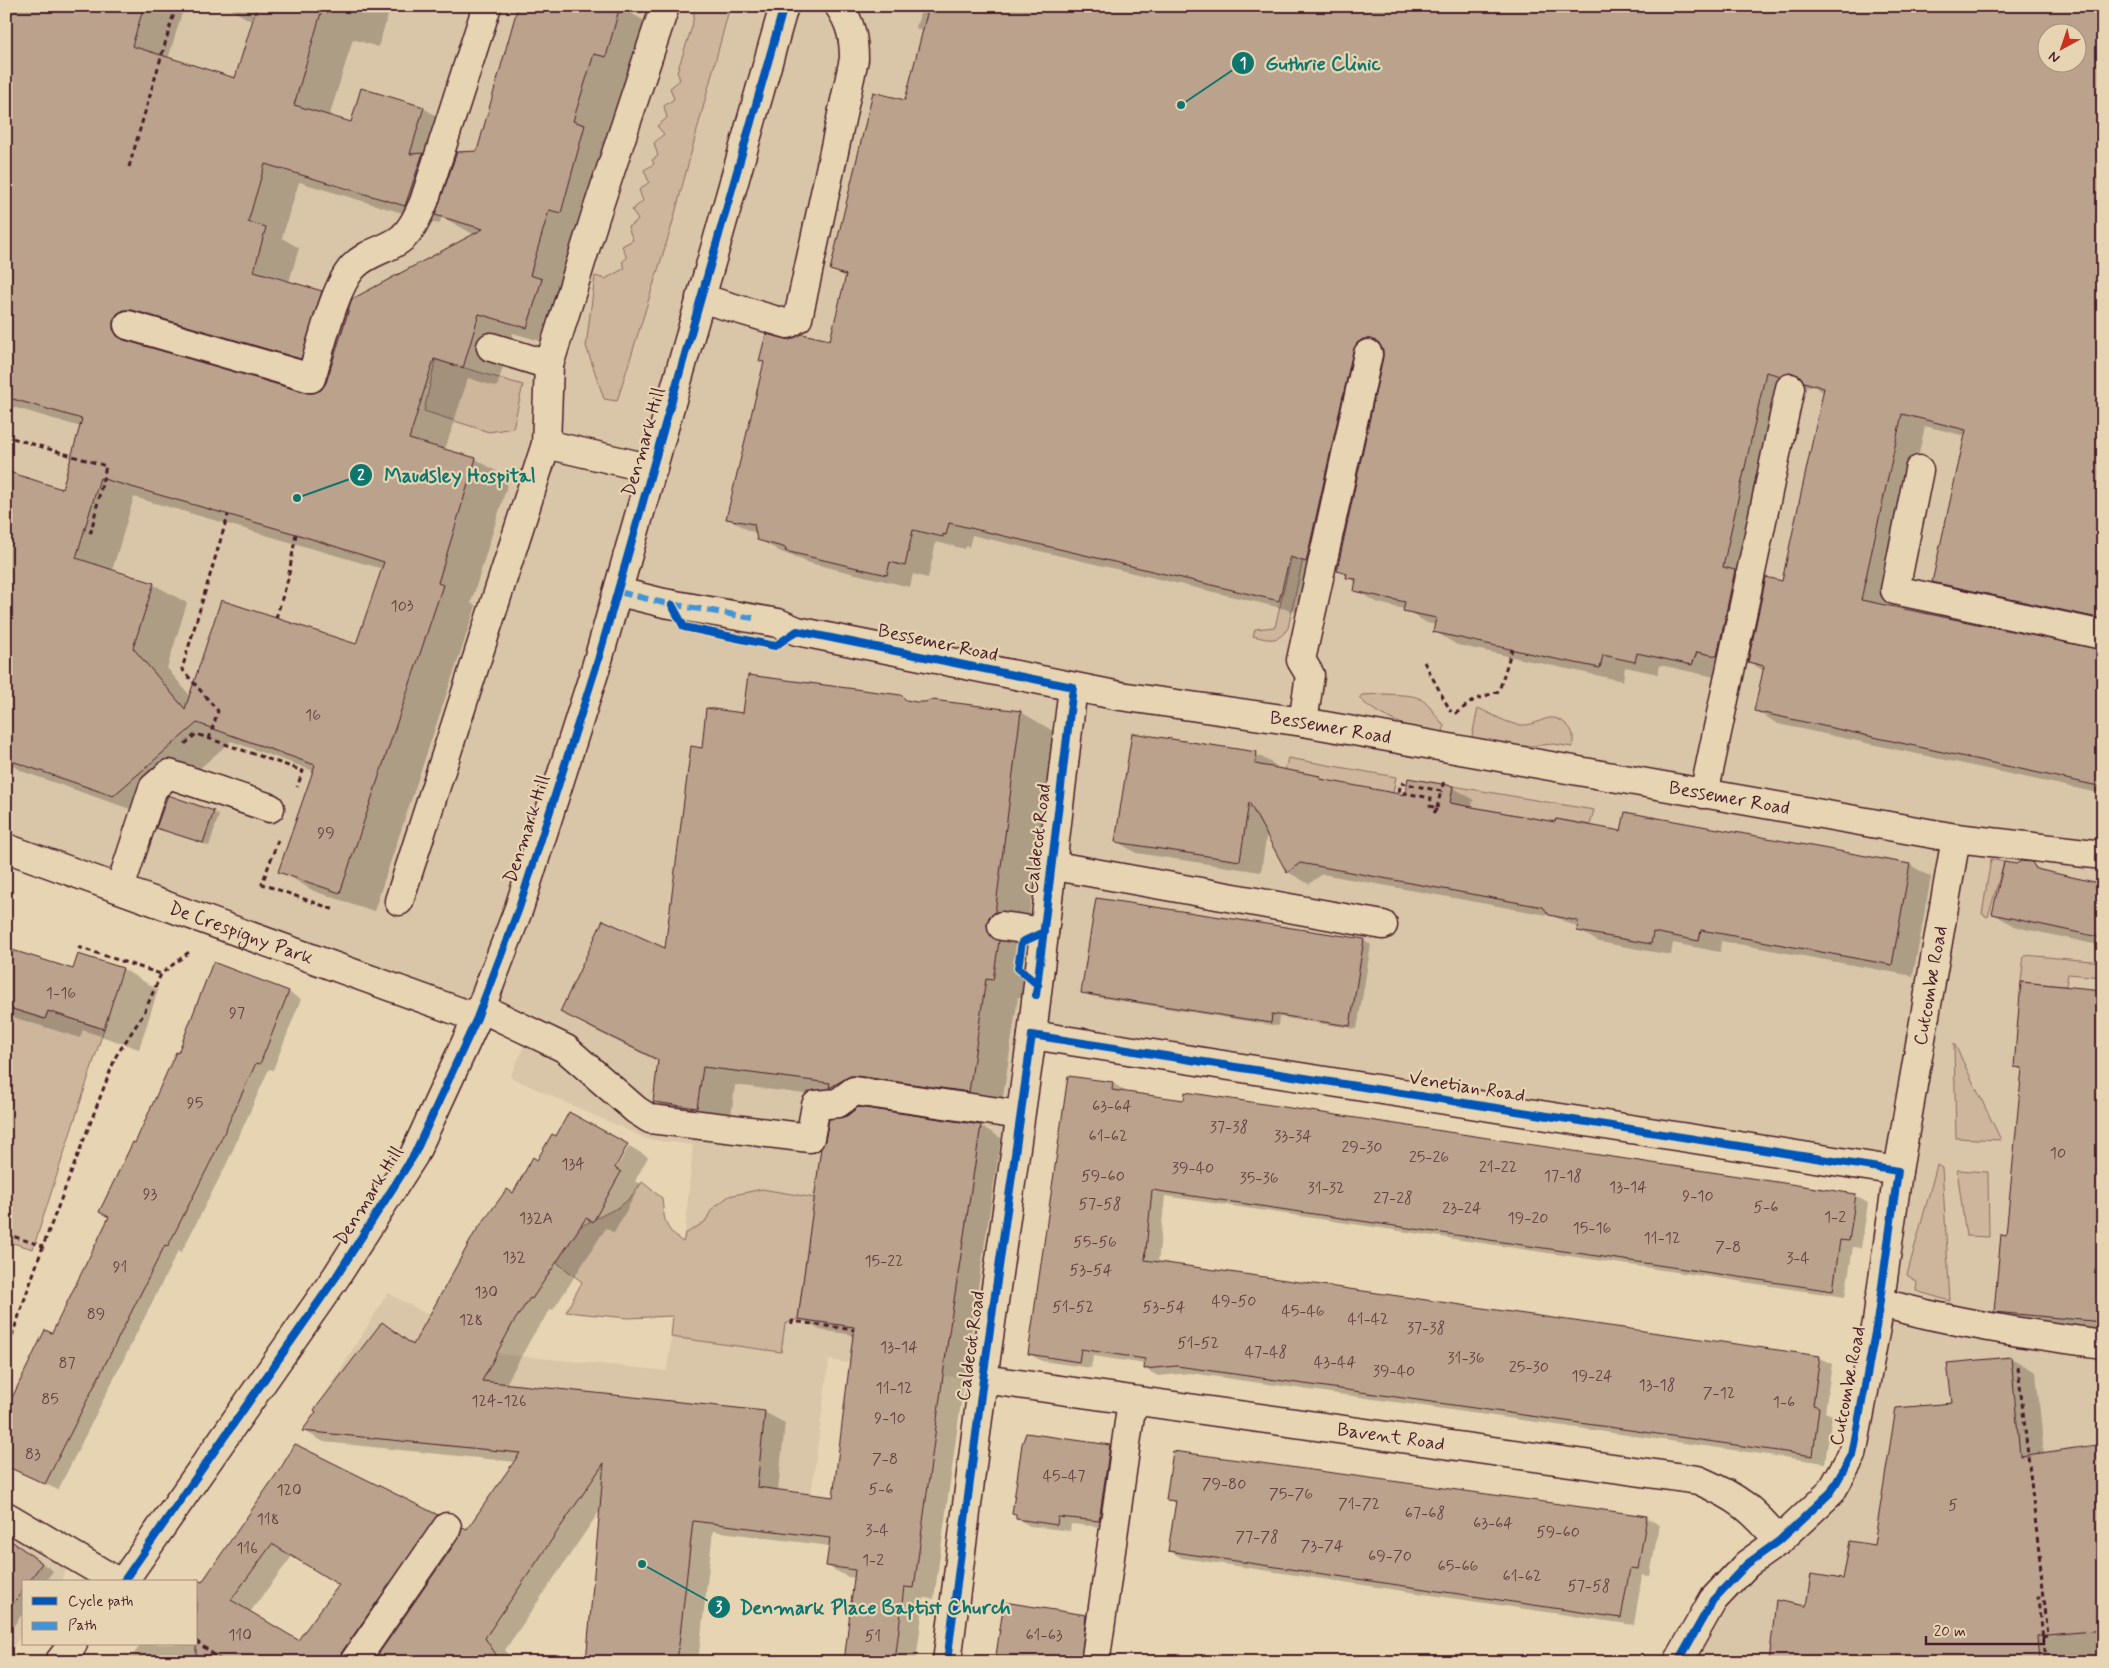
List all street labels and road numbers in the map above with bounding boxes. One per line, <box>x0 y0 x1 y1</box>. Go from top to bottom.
street label: Denmark Hill <box>617 384 672 499</box>
street label: Bessemer Road <box>876 618 1000 668</box>
street label: Bessemer Road <box>1268 705 1393 750</box>
street label: Denmark Hill <box>498 771 556 886</box>
street label: Bessemer Road <box>1667 775 1792 821</box>
street label: Caldecot Road <box>1019 782 1057 896</box>
street label: De Crespigny Park <box>166 895 317 970</box>
street label: Cutcombe Road <box>1908 924 1953 1047</box>
street label: Venetian Road <box>1407 1065 1527 1109</box>
street label: Denmark Hill <box>329 1141 410 1250</box>
street label: Caldecot Road <box>951 1289 991 1403</box>
street label: Cutcombe Road <box>1824 1324 1872 1448</box>
street label: Bavent Road <box>1336 1417 1446 1457</box>

